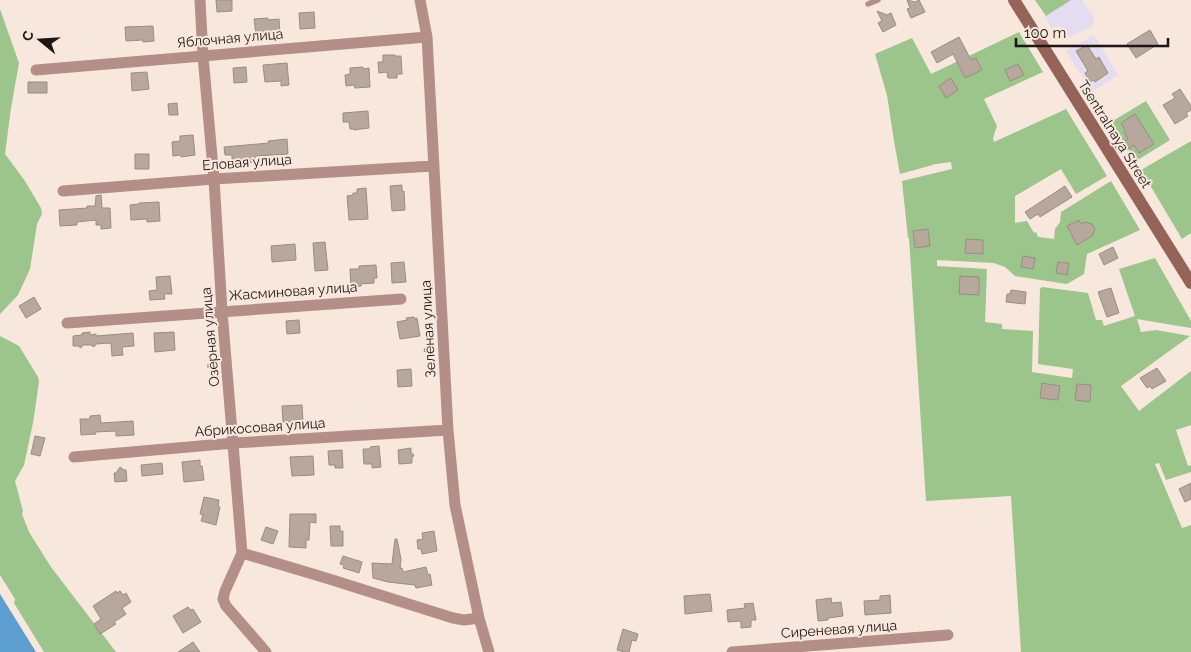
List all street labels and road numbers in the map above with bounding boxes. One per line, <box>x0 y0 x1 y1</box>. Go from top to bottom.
street label: Яблочная улица <box>176 25 284 51</box>
street label: Tsentralnaya Street <box>1075 77 1155 191</box>
street label: Еловая улица <box>202 151 292 173</box>
street label: Жасминовая улица <box>228 279 358 303</box>
street label: Зелёная улица <box>417 280 439 378</box>
street label: Озёрная улица <box>198 287 222 387</box>
street label: Абрикосовая улица <box>194 414 326 440</box>
street label: Сиреневая улица <box>780 617 898 641</box>

